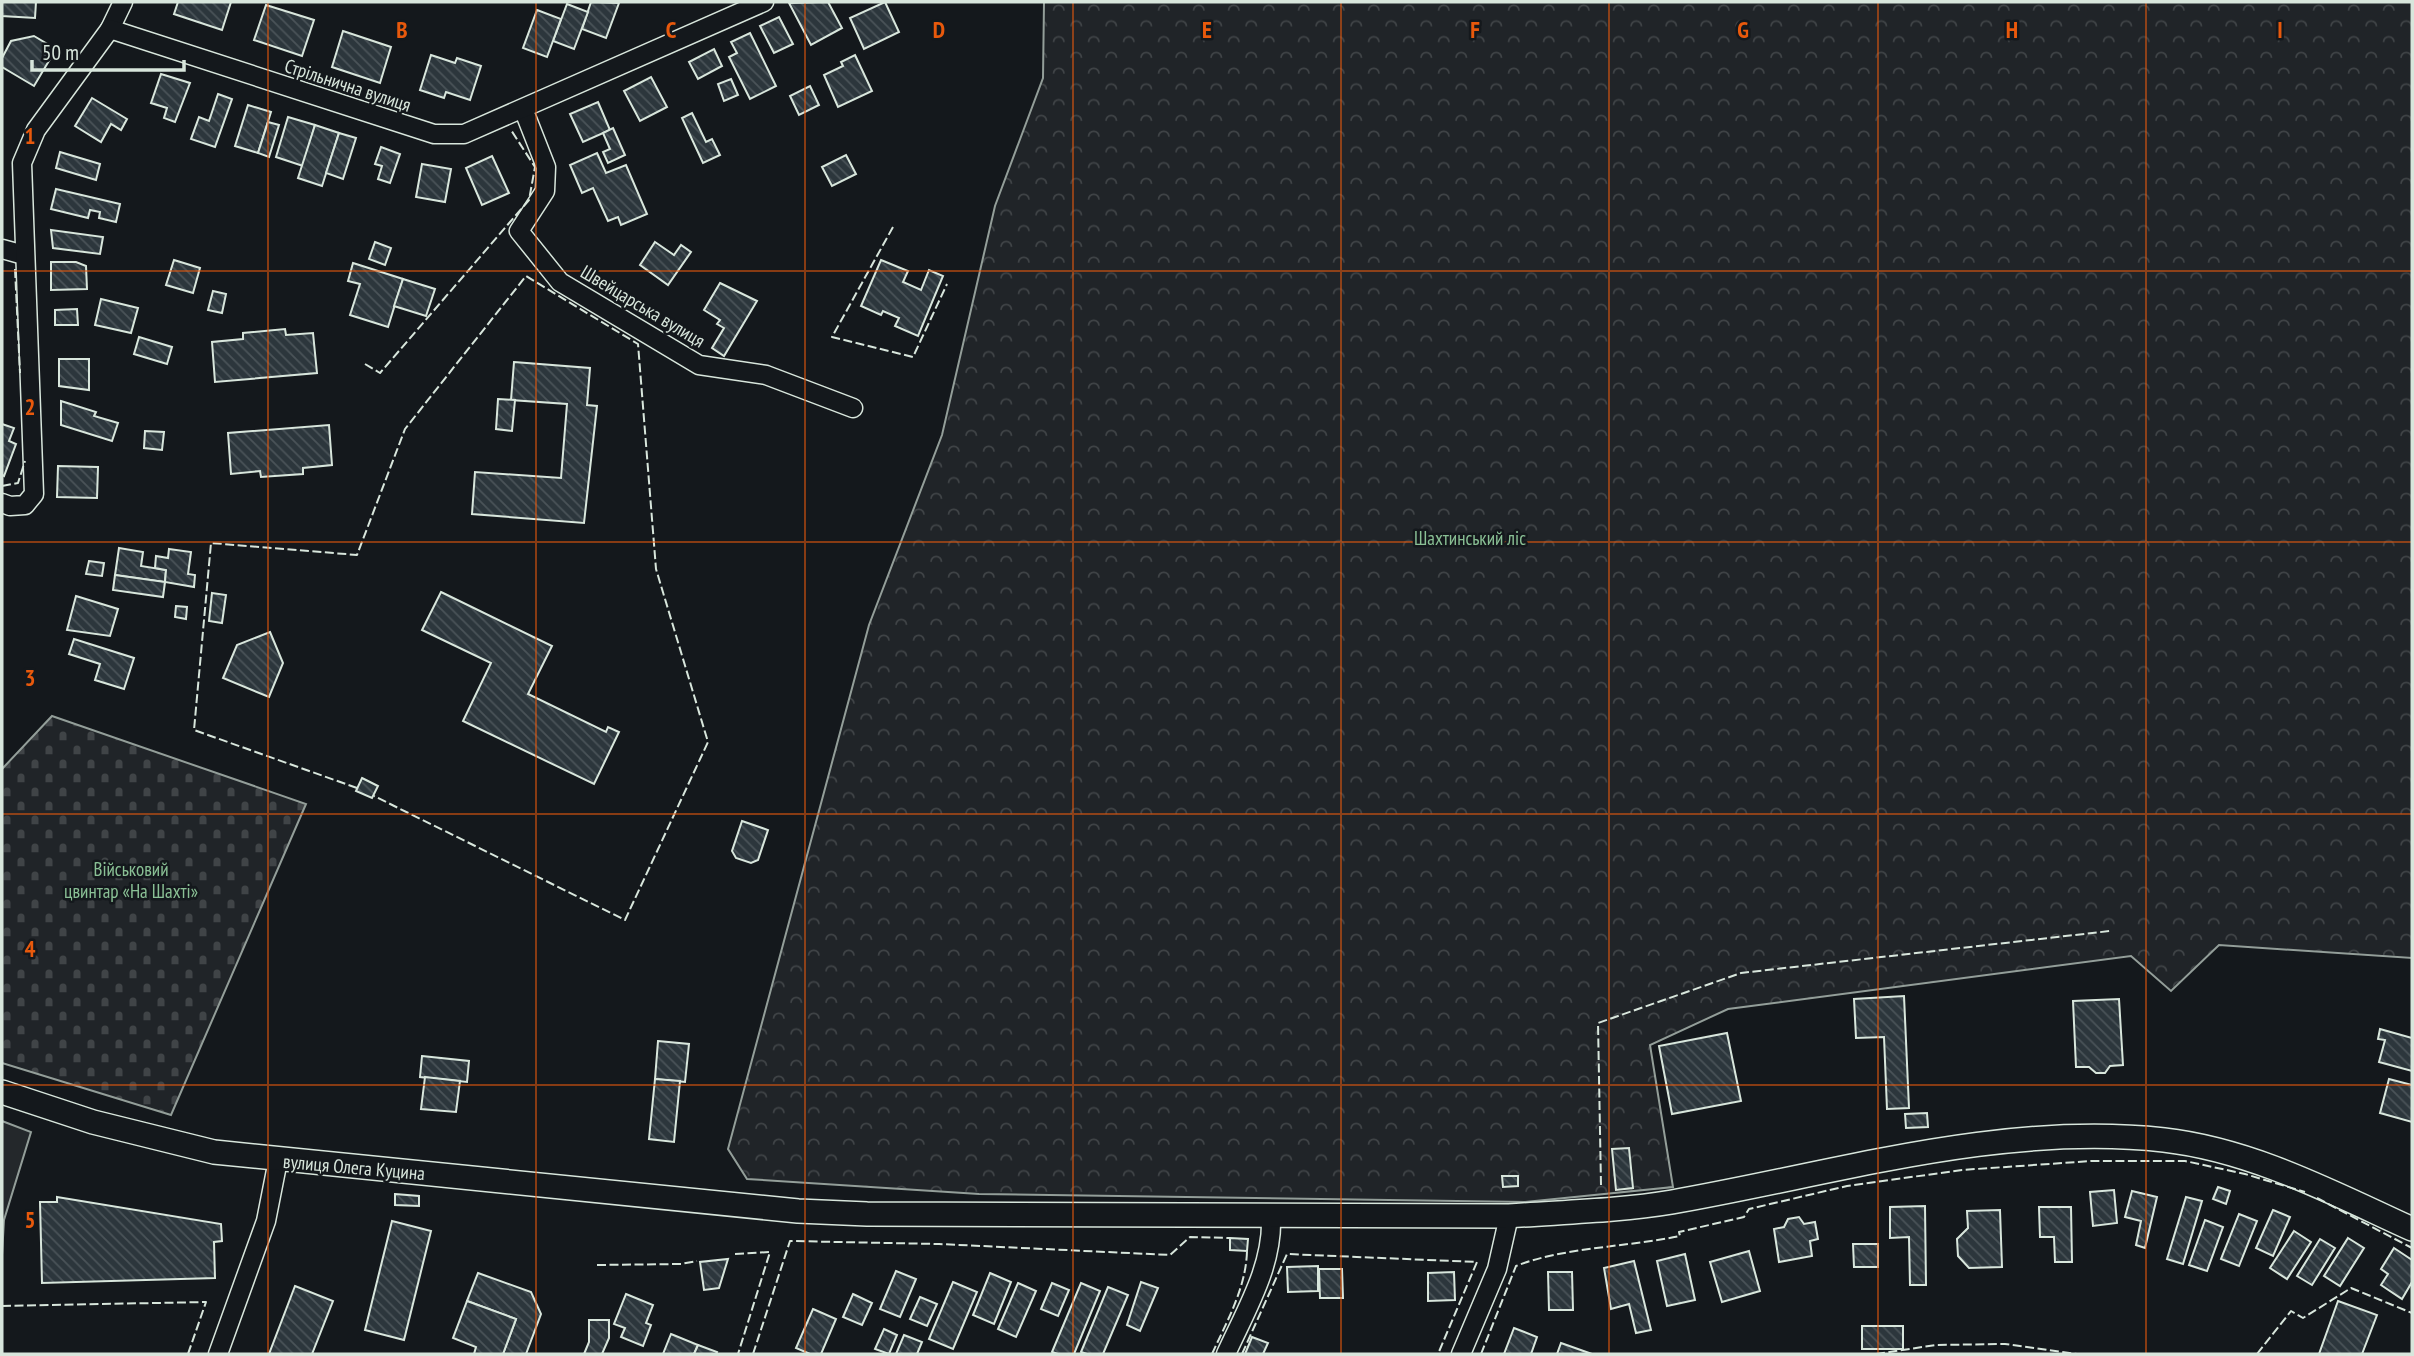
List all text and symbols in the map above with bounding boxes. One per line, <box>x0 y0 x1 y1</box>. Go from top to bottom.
text: B <box>396 15 408 44</box>
text: C <box>666 15 677 44</box>
text: D <box>933 15 945 44</box>
text: E <box>1202 15 1212 44</box>
text: F <box>1470 15 1480 44</box>
text: G <box>1737 15 1749 44</box>
text: H <box>2006 15 2018 44</box>
text: I <box>2277 15 2283 44</box>
scale bar <box>32 28 184 72</box>
text: 50 m <box>42 39 79 66</box>
street label: Стрільнична вулиця <box>282 53 414 117</box>
text: 1 <box>25 121 36 150</box>
street label: Швейцарська вулиця <box>577 259 709 353</box>
text: 2 <box>25 392 36 421</box>
park label: Шахтинський ліс <box>1414 526 1526 550</box>
text: 3 <box>25 663 36 692</box>
park label: Військовий цвинтар «На Шахті» <box>64 857 198 903</box>
text: 4 <box>25 934 36 963</box>
street label: вулиця Олега Куцина <box>282 1149 426 1185</box>
text: 5 <box>25 1205 36 1234</box>

